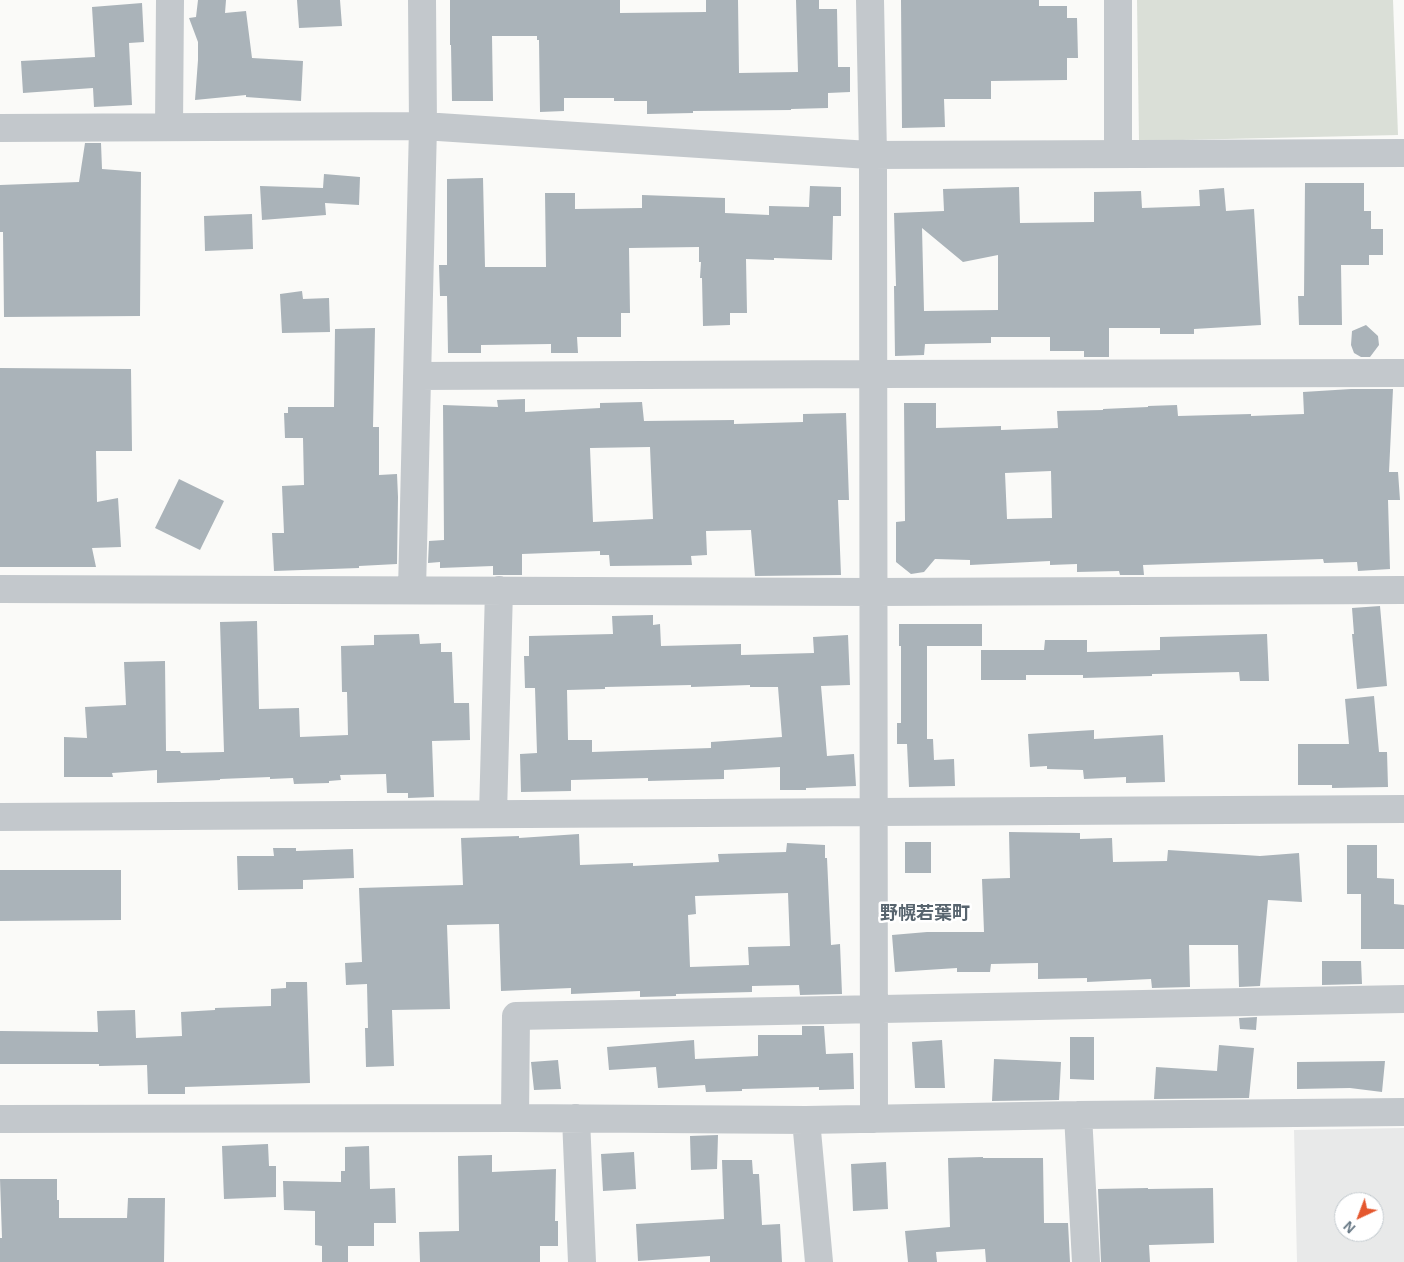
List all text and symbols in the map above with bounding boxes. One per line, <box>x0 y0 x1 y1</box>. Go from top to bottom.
district label: 野幌若葉町 <box>880 903 970 925</box>
north arrow <box>1334 1192 1384 1242</box>
text: N <box>1340 1218 1359 1237</box>

